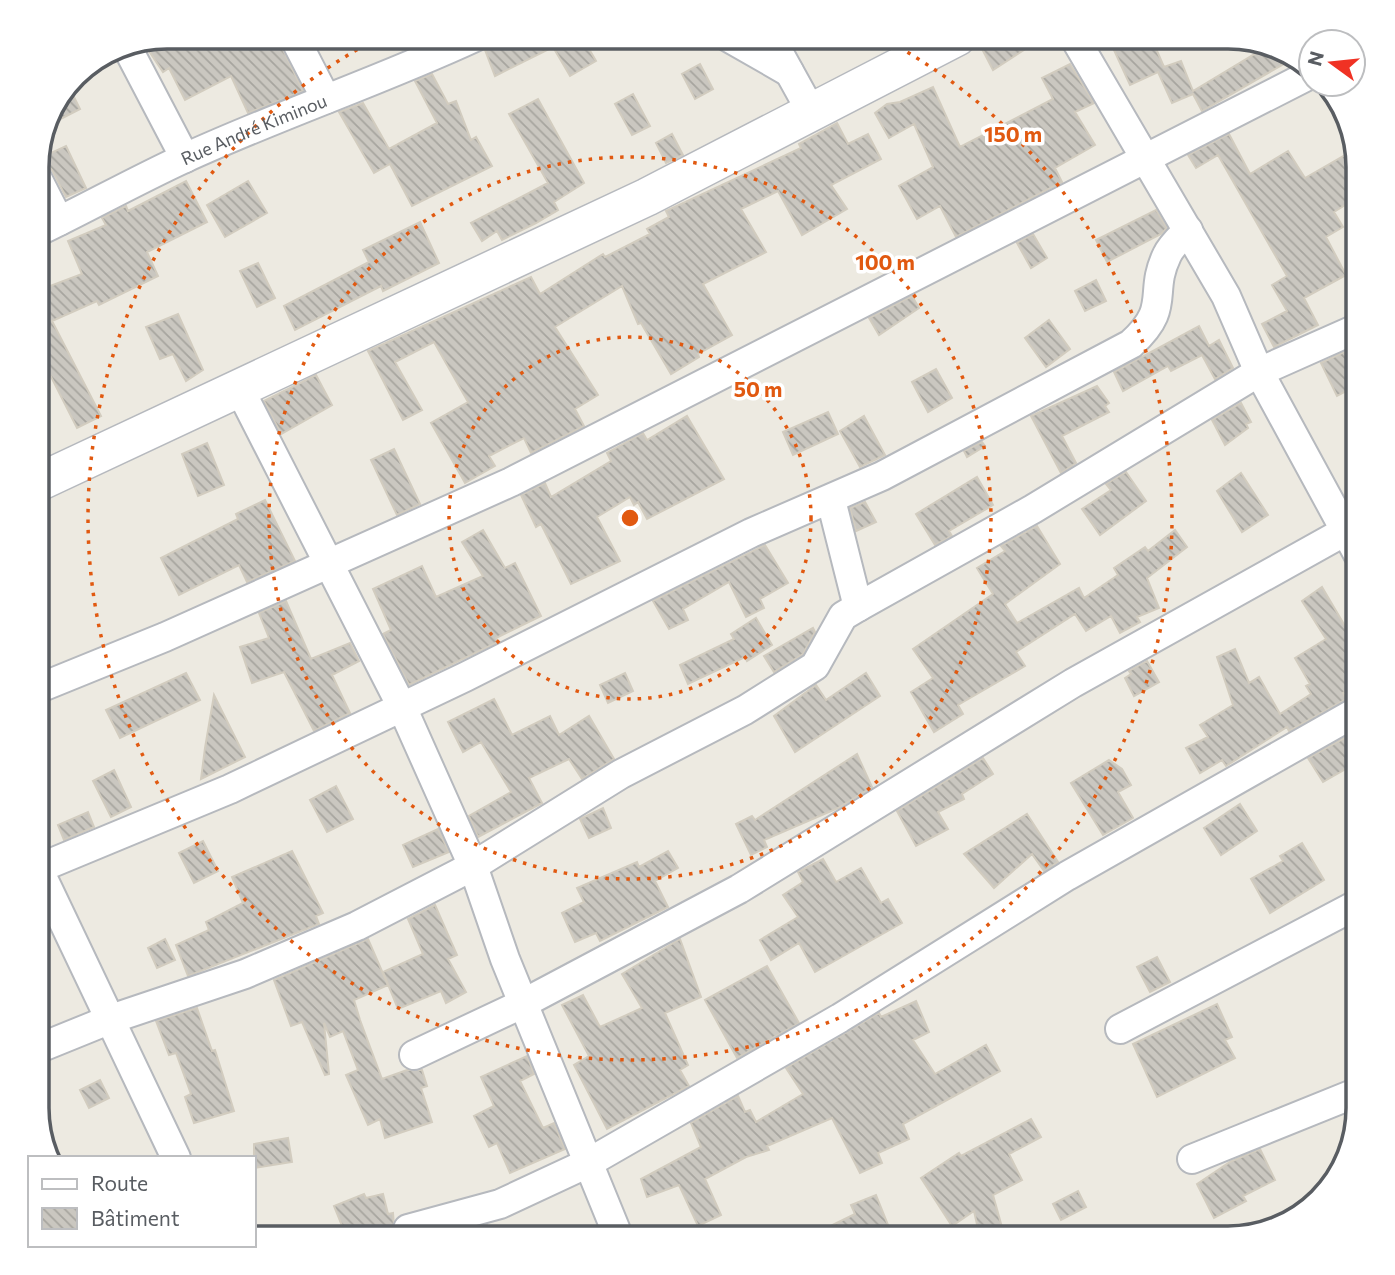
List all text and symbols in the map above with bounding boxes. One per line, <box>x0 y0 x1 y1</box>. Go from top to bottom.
north arrow <box>1297 28 1367 98</box>
text: N <box>1302 49 1328 68</box>
street label: Rue André Kiminou <box>177 89 330 169</box>
text: 150 m <box>984 121 1042 146</box>
text: 100 m <box>855 249 915 274</box>
text: 50 m <box>734 376 782 401</box>
centre of rings <box>618 506 642 530</box>
legend <box>28 1156 256 1247</box>
text: Route <box>91 1170 148 1195</box>
text: Bâtiment <box>91 1205 180 1230</box>

